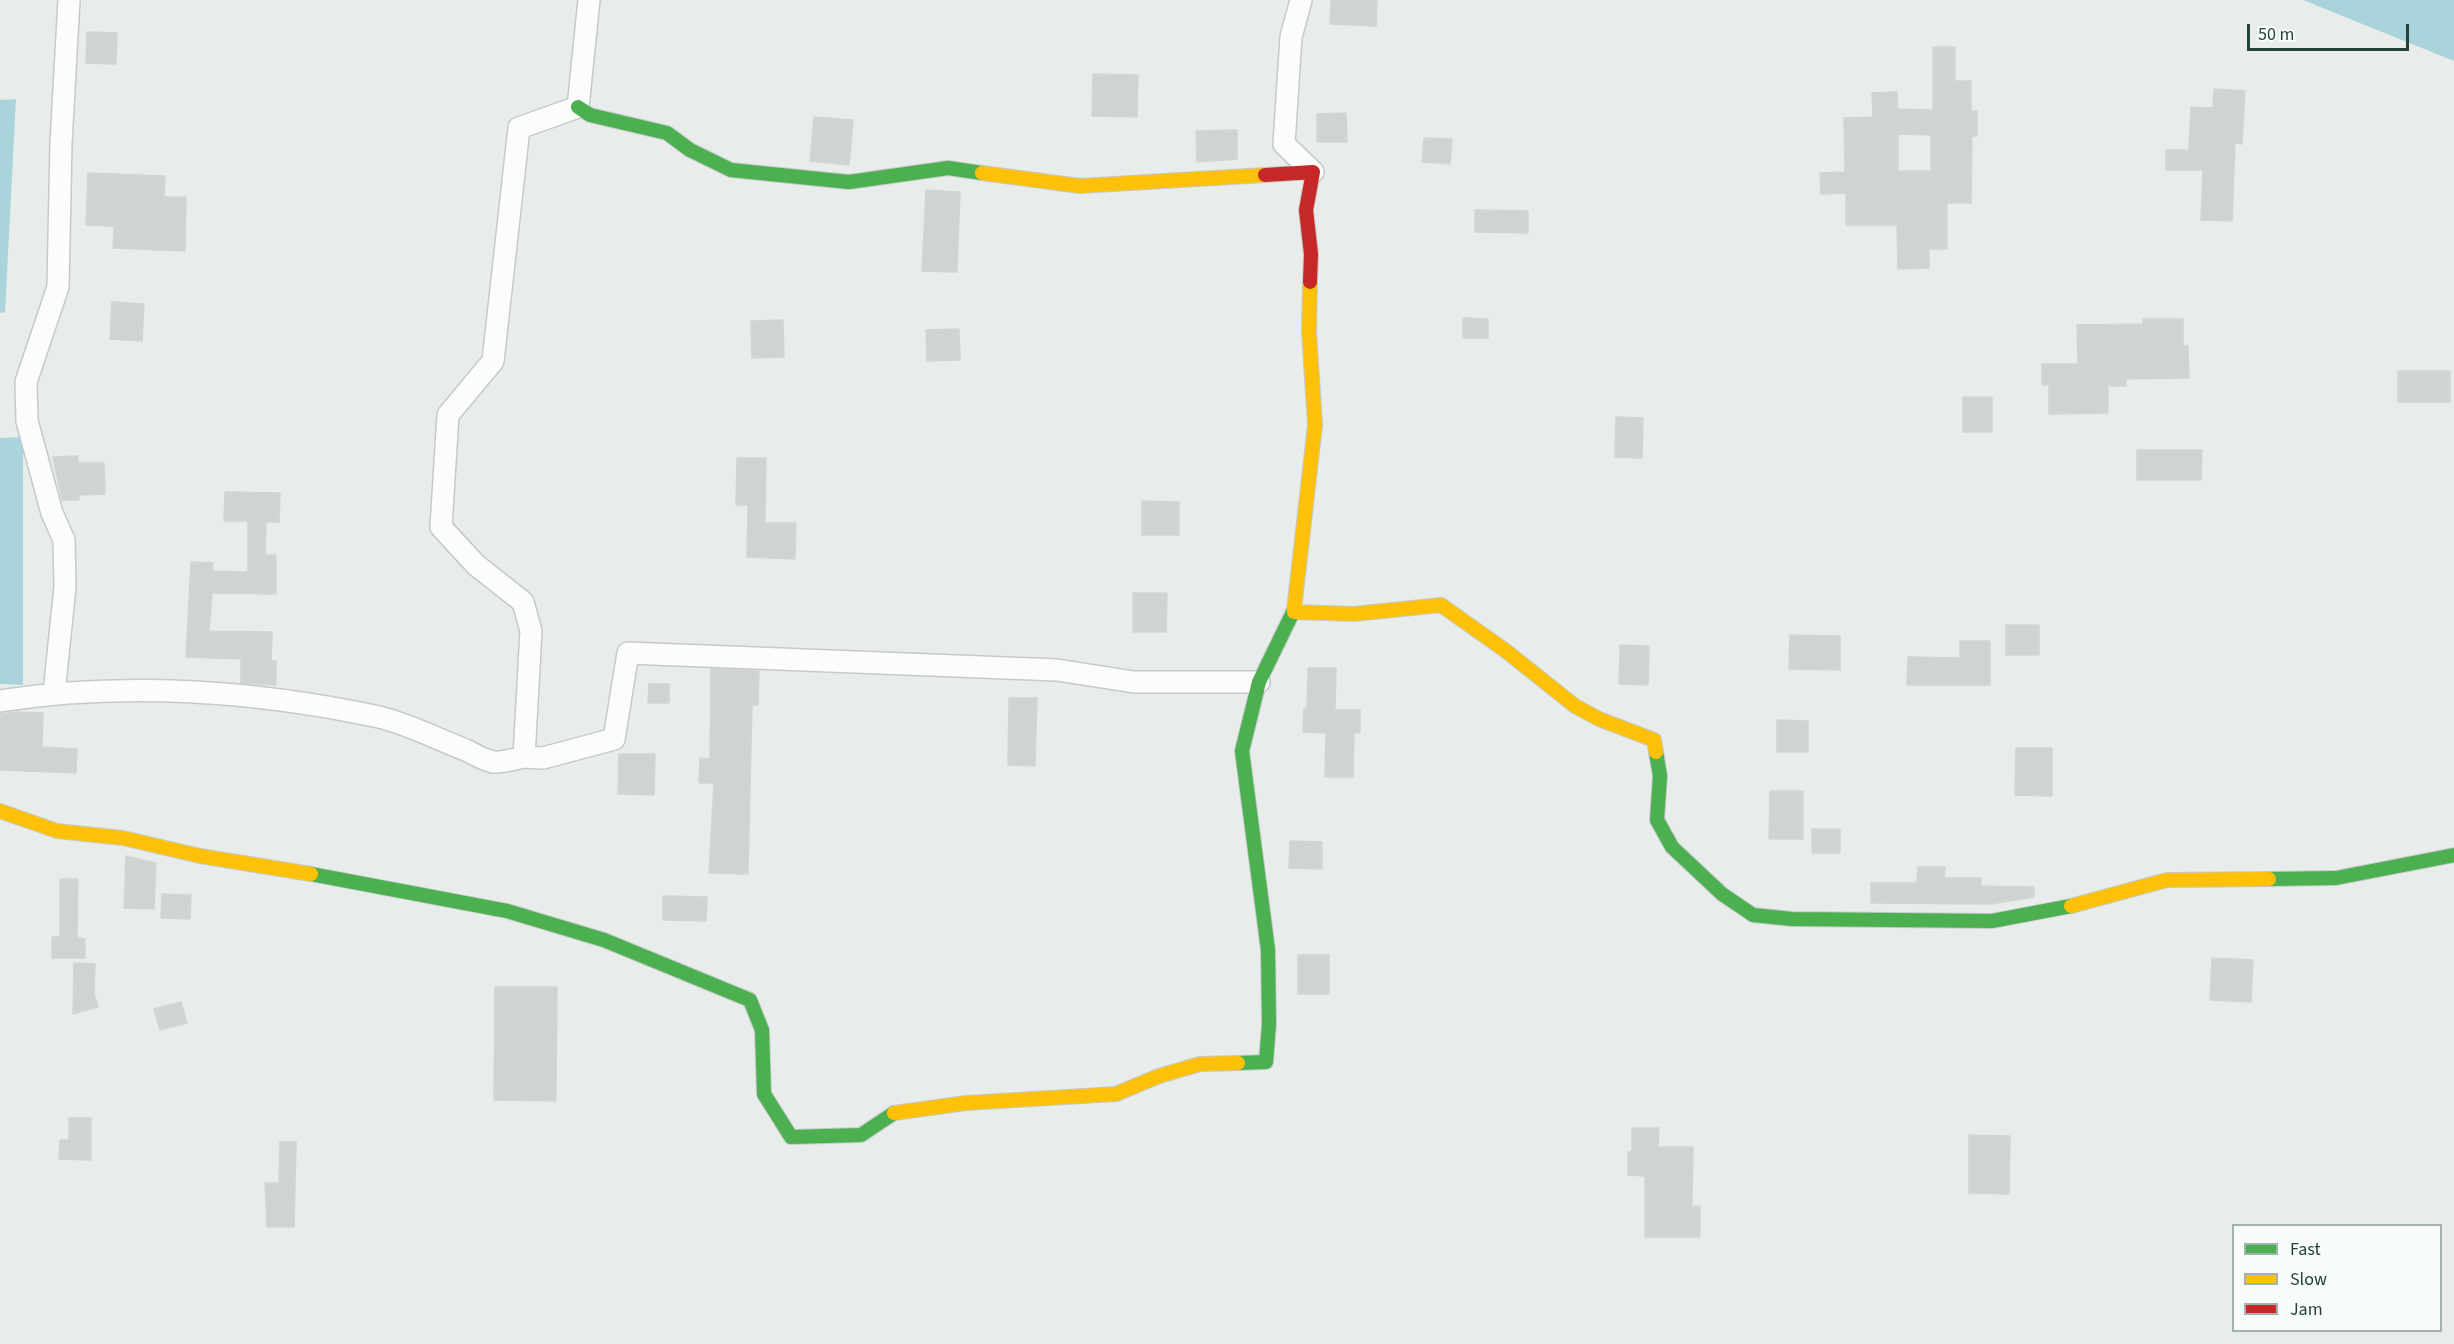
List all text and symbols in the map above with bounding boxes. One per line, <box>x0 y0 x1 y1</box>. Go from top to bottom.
scale bar <box>2250 12 2412 50</box>
text: 50 m <box>2258 22 2294 47</box>
legend <box>2232 1224 2442 1332</box>
text: Fast <box>2290 1237 2321 1262</box>
text: Slow <box>2290 1267 2327 1292</box>
text: Jam <box>2290 1297 2323 1322</box>

